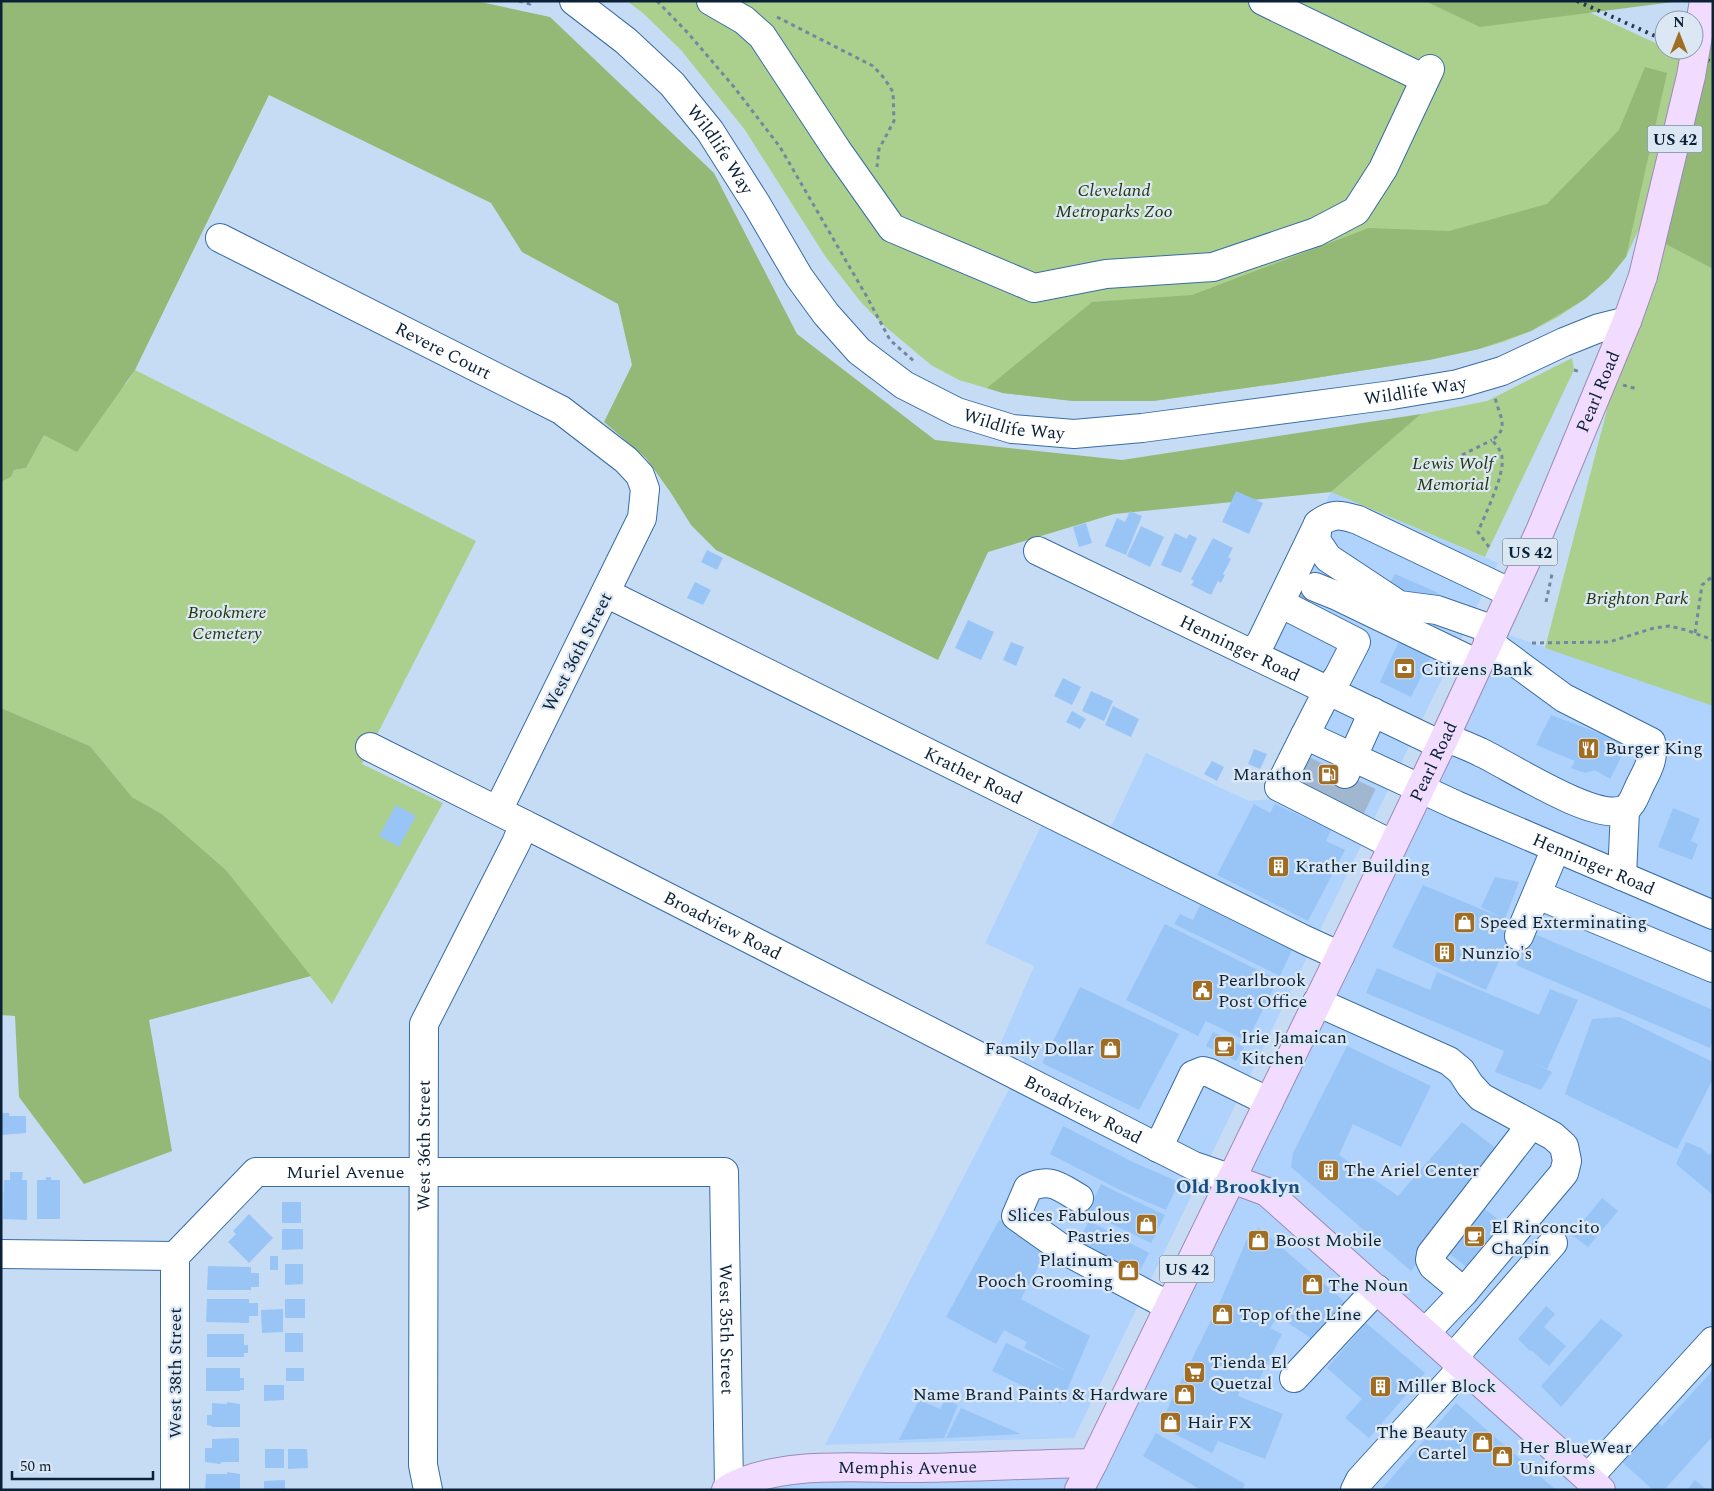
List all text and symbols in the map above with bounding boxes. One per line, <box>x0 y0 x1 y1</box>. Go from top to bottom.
north arrow <box>1654 10 1704 60</box>
text: N <box>1673 12 1685 33</box>
street label: Wildlife Way <box>680 99 761 201</box>
road number: US 42 <box>1648 126 1702 152</box>
park label: Cleveland Metroparks Zoo <box>1055 177 1173 225</box>
street label: Revere Court <box>390 315 496 387</box>
street label: Pearl Road <box>1569 347 1627 437</box>
street label: Wildlife Way <box>1362 369 1471 413</box>
street label: Wildlife Way <box>960 402 1067 447</box>
park label: Lewis Wolf Memorial <box>1412 450 1497 498</box>
road number: US 42 <box>1502 538 1558 566</box>
park label: Brighton Park <box>1586 585 1689 612</box>
street label: West 36th Street <box>536 588 619 717</box>
park label: Brookmere Cemetery <box>187 599 267 647</box>
street label: Henninger Road <box>1175 608 1304 689</box>
place label: Citizens Bank <box>1421 656 1533 683</box>
bank icon: Citizens Bank <box>1393 657 1417 681</box>
street label: Pearl Road <box>1403 717 1464 807</box>
place label: Burger King <box>1605 735 1703 762</box>
restaurant icon: Burger King <box>1577 736 1601 760</box>
street label: Krather Road <box>919 740 1027 812</box>
place label: Marathon <box>1233 761 1312 788</box>
fuel station icon: Marathon <box>1316 762 1340 786</box>
street label: Henninger Road <box>1528 826 1659 903</box>
place label: Krather Building <box>1295 853 1430 880</box>
building icon: Krather Building <box>1267 854 1291 878</box>
street label: Broadview Road <box>659 884 786 967</box>
place label: Speed Exterminating <box>1480 909 1647 936</box>
shop icon: Speed Exterminating <box>1452 910 1476 934</box>
place label: Nunzio's <box>1461 940 1532 967</box>
building icon: Nunzio's <box>1433 941 1457 965</box>
place label: Pearlbrook Post Office <box>1218 967 1307 1015</box>
public building icon: Pearlbrook Post Office <box>1190 978 1214 1002</box>
place label: Irie Jamaican Kitchen <box>1241 1024 1347 1072</box>
place label: Family Dollar <box>985 1035 1094 1062</box>
cafe icon: Irie Jamaican Kitchen <box>1213 1035 1237 1059</box>
shop icon: Family Dollar <box>1098 1036 1122 1060</box>
street label: Broadview Road <box>1019 1068 1147 1151</box>
street label: West 36th Street <box>411 1080 438 1211</box>
place label: The Ariel Center <box>1344 1157 1479 1184</box>
building icon: The Ariel Center <box>1316 1158 1340 1182</box>
street label: Muriel Avenue <box>286 1159 404 1186</box>
district label: Old Brooklyn <box>1176 1172 1300 1202</box>
place label: Slices Fabulous Pastries <box>1007 1202 1130 1250</box>
shop icon: Slices Fabulous Pastries <box>1134 1213 1158 1237</box>
place label: El Rinconcito Chapin <box>1491 1214 1600 1262</box>
cafe icon: El Rinconcito Chapin <box>1463 1225 1487 1249</box>
place label: Boost Mobile <box>1275 1227 1382 1254</box>
shop icon: Boost Mobile <box>1247 1228 1271 1252</box>
place label: Platinum Pooch Grooming <box>977 1247 1113 1295</box>
road number: US 42 <box>1160 1256 1214 1282</box>
shop icon: Platinum Pooch Grooming <box>1117 1258 1141 1282</box>
street label: West 35th Street <box>711 1264 741 1395</box>
place label: The Noun <box>1328 1272 1409 1299</box>
shop icon: The Noun <box>1300 1273 1324 1297</box>
place label: Top of the Line <box>1239 1301 1361 1328</box>
shop icon: Top of the Line <box>1211 1302 1235 1326</box>
street label: West 38th Street <box>162 1307 189 1439</box>
place label: Tienda El Quetzal <box>1210 1349 1287 1397</box>
supermarket icon: Tienda El Quetzal <box>1182 1360 1206 1384</box>
place label: Miller Block <box>1397 1373 1496 1400</box>
building icon: Miller Block <box>1369 1374 1393 1398</box>
place label: Name Brand Paints & Hardware <box>913 1381 1168 1408</box>
shop icon: Name Brand Paints & Hardware <box>1172 1382 1196 1406</box>
place label: Hair FX <box>1187 1409 1252 1436</box>
shop icon: Hair FX <box>1159 1410 1183 1434</box>
place label: The Beauty Cartel <box>1376 1419 1468 1467</box>
shop icon: The Beauty Cartel <box>1471 1430 1495 1454</box>
place label: Her BlueWear Uniforms <box>1519 1434 1632 1482</box>
shop icon: Her BlueWear Uniforms <box>1491 1445 1515 1469</box>
scale bar <box>12 1448 154 1480</box>
street label: Memphis Avenue <box>838 1453 978 1482</box>
text: 50 m <box>20 1455 52 1478</box>

